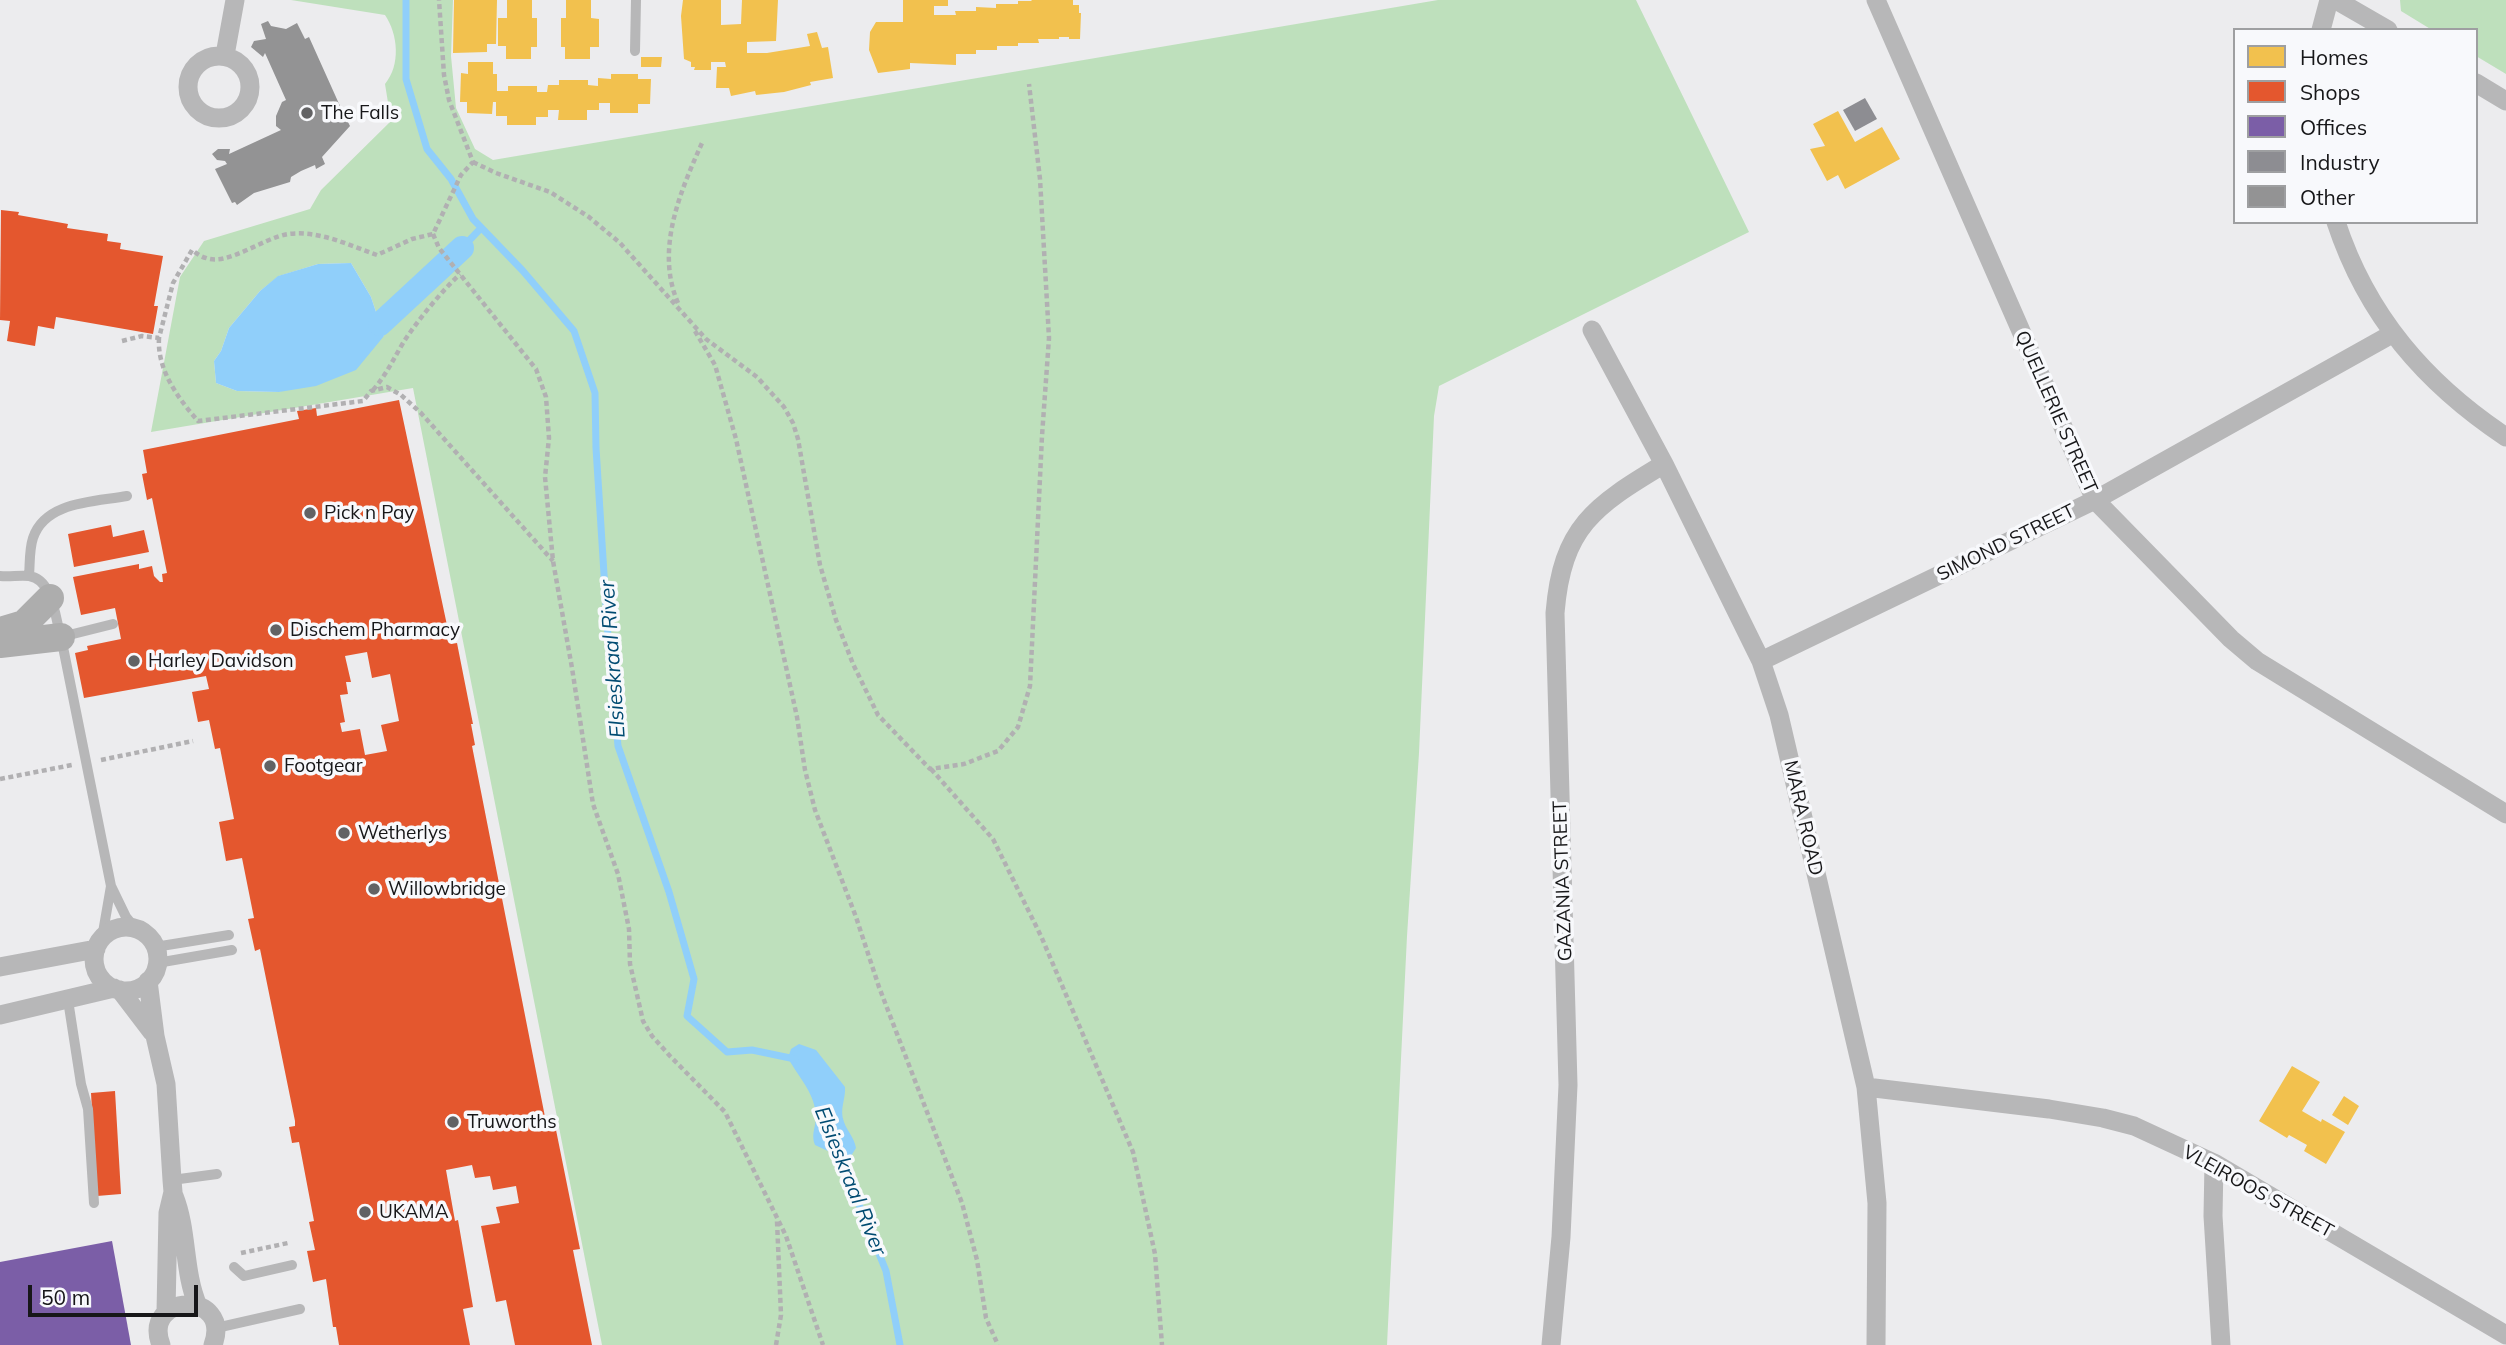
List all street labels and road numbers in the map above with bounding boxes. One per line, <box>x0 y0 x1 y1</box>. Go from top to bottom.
street label: QUELLERIE STREET <box>2010 327 2102 497</box>
street label: SIMOND STREET <box>1933 500 2079 586</box>
street label: MARA ROAD <box>1779 758 1827 878</box>
street label: GAZANIA STREET <box>1549 800 1577 962</box>
street label: VLEIROOS STREET <box>2179 1141 2337 1243</box>

